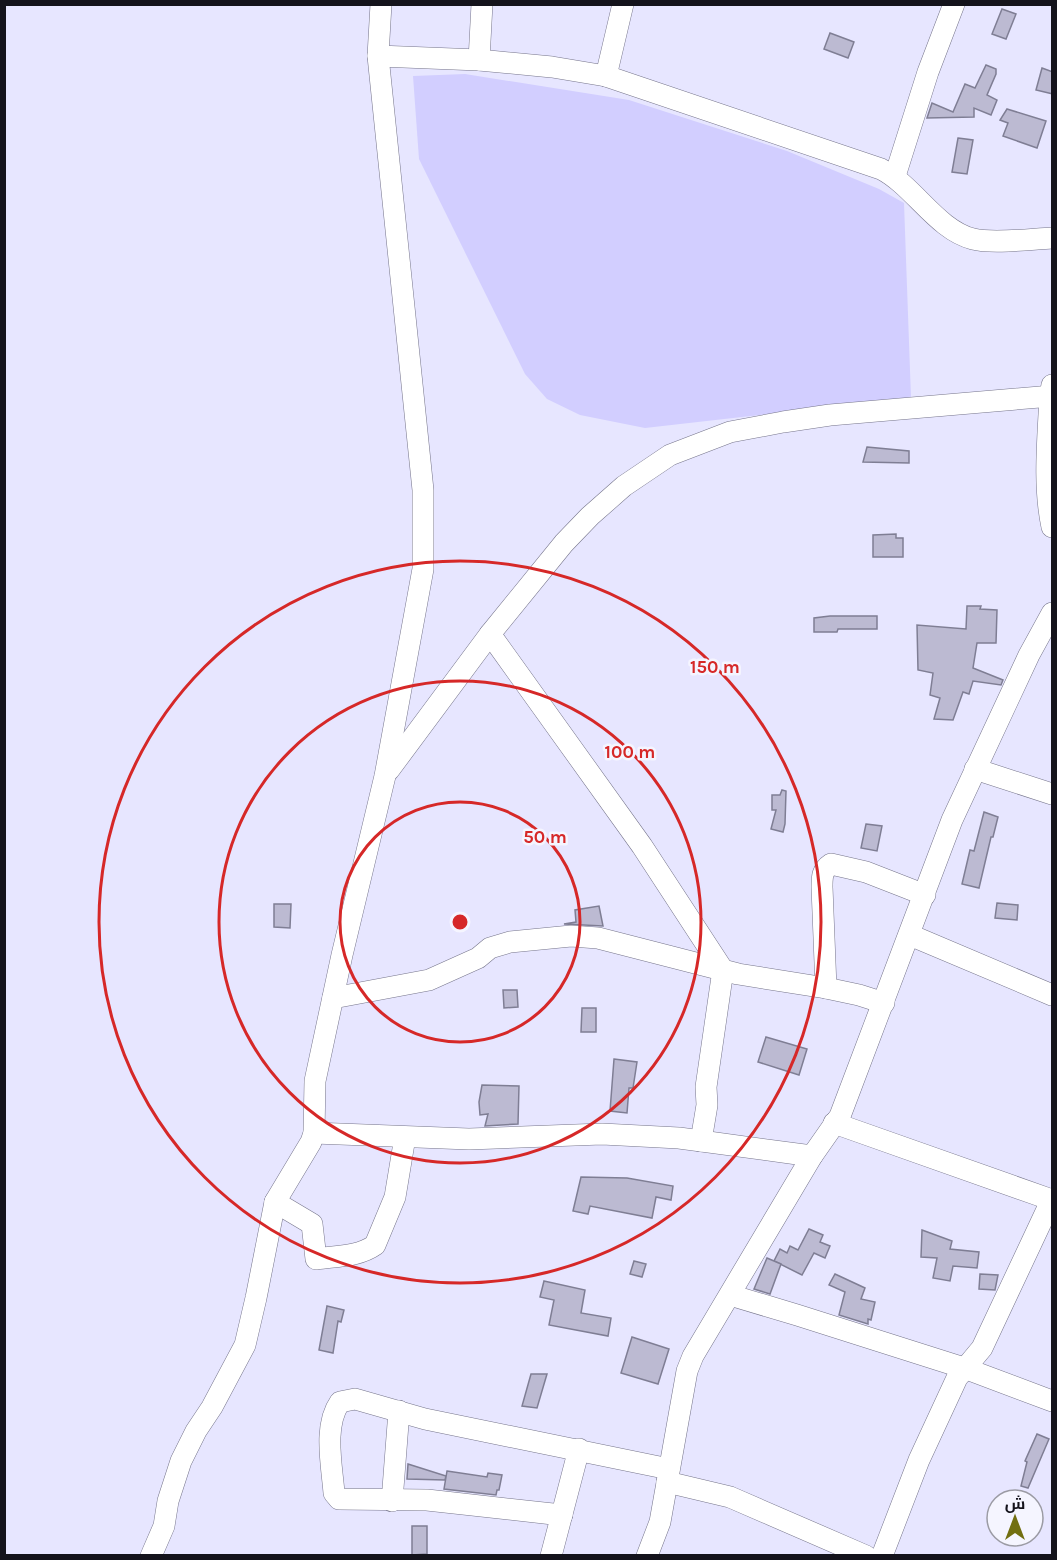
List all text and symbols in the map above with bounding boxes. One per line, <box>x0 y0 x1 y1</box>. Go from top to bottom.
text: 150 m <box>690 656 740 678</box>
text: 100 m <box>605 741 655 763</box>
text: 50 m <box>523 826 567 848</box>
centre of rings <box>450 912 470 932</box>
north arrow <box>985 1488 1045 1548</box>
text: ش <box>1005 1494 1025 1513</box>

